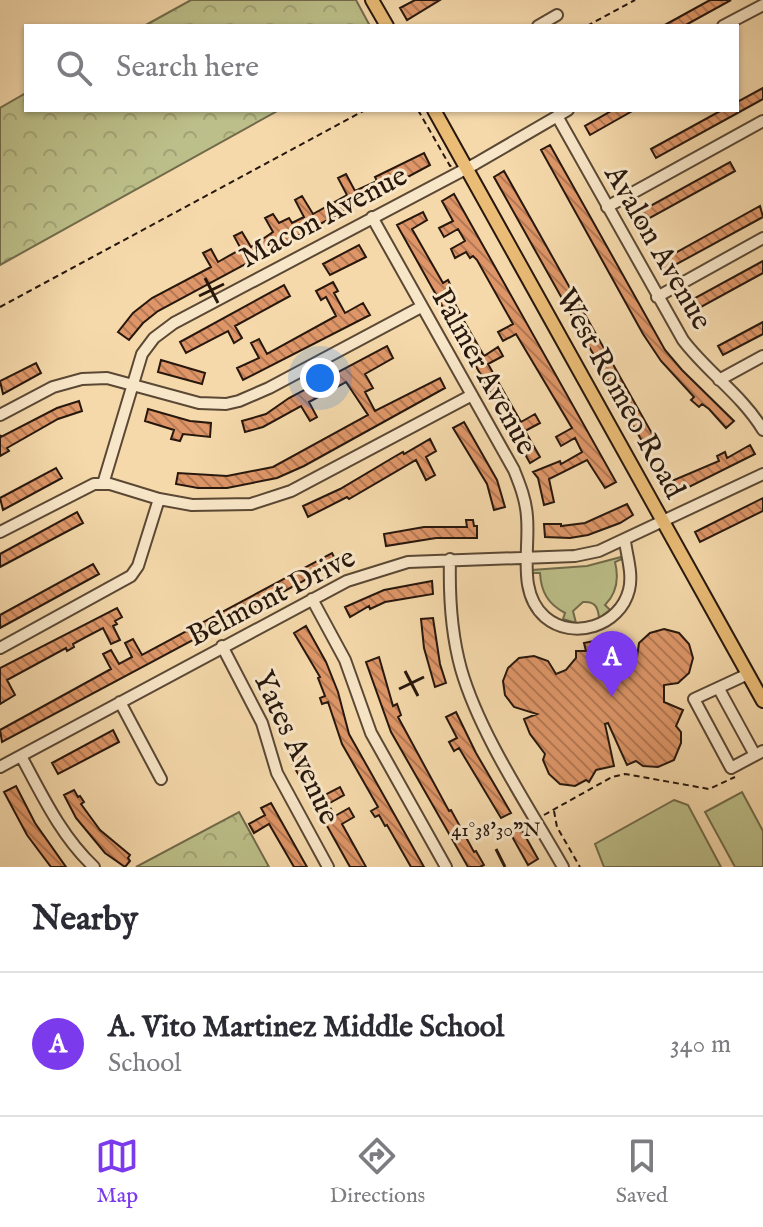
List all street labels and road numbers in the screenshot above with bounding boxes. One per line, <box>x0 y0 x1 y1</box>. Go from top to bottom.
street label: Macon Avenue <box>234 158 414 278</box>
street label: Avalon Avenue <box>594 158 720 337</box>
street label: Palmer Avenue <box>422 282 545 462</box>
street label: West Romeo Road <box>546 282 693 507</box>
street label: Belmont Drive <box>181 539 362 656</box>
street label: Yates Avenue <box>243 665 347 831</box>

